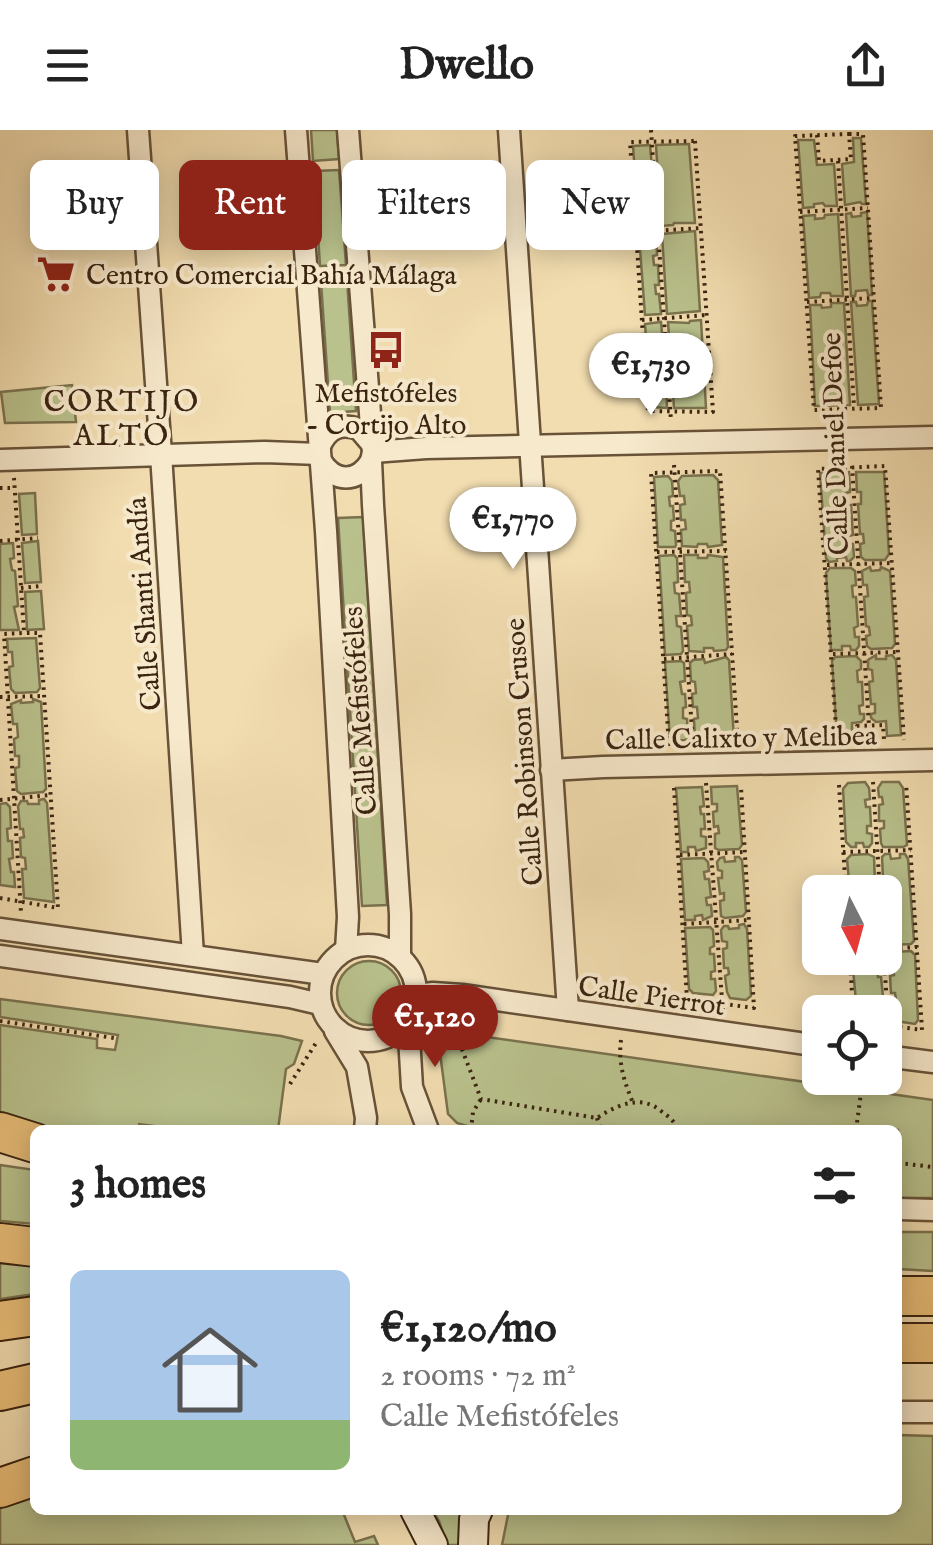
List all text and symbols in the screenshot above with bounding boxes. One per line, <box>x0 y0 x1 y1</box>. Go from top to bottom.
text: Dwello <box>399 37 534 94</box>
icon: menu <box>40 38 95 93</box>
icon: share <box>838 38 893 93</box>
chip: Buy <box>30 160 159 250</box>
chip: Rent <box>179 160 322 250</box>
chip: Filters <box>342 160 506 250</box>
chip: New <box>526 160 664 250</box>
supermarket icon: Centro Comercial Bahía Málaga <box>35 253 77 295</box>
place label: Centro Comercial Bahía Málaga <box>86 259 458 294</box>
bus stop icon: Mefistófeles - Cortijo Alto <box>365 329 407 371</box>
street label: Calle Daniel Defoe <box>815 332 858 556</box>
pin: €1,730 <box>570 333 732 418</box>
text: €1,730 <box>611 345 691 386</box>
place label: Mefistófeles - Cortijo Alto <box>306 377 466 444</box>
district label: CORTIJO ALTO <box>43 384 201 456</box>
pin: €1,770 <box>432 487 594 572</box>
street label: Calle Shanti Andía <box>121 495 170 712</box>
text: €1,770 <box>471 499 555 540</box>
street label: Calle Mefistófeles <box>337 605 386 816</box>
street label: Calle Robinson Crusoe <box>499 617 552 887</box>
street label: Calle Calixto y Melibea <box>605 720 878 759</box>
north arrow <box>802 875 902 975</box>
map controls <box>802 875 902 1095</box>
street label: Calle Pierrot <box>576 970 728 1025</box>
pin: €1,120 <box>354 985 516 1070</box>
button: locate <box>802 995 902 1095</box>
text: €1,120 <box>394 997 476 1038</box>
icon: filters <box>807 1158 862 1213</box>
text: 3 homes <box>70 1159 206 1212</box>
text: €1,120/mo <box>380 1303 557 1356</box>
icon: home <box>150 1310 270 1430</box>
text: 2 rooms · 72 m² <box>380 1356 576 1397</box>
text: Calle Mefistófeles <box>380 1397 619 1438</box>

